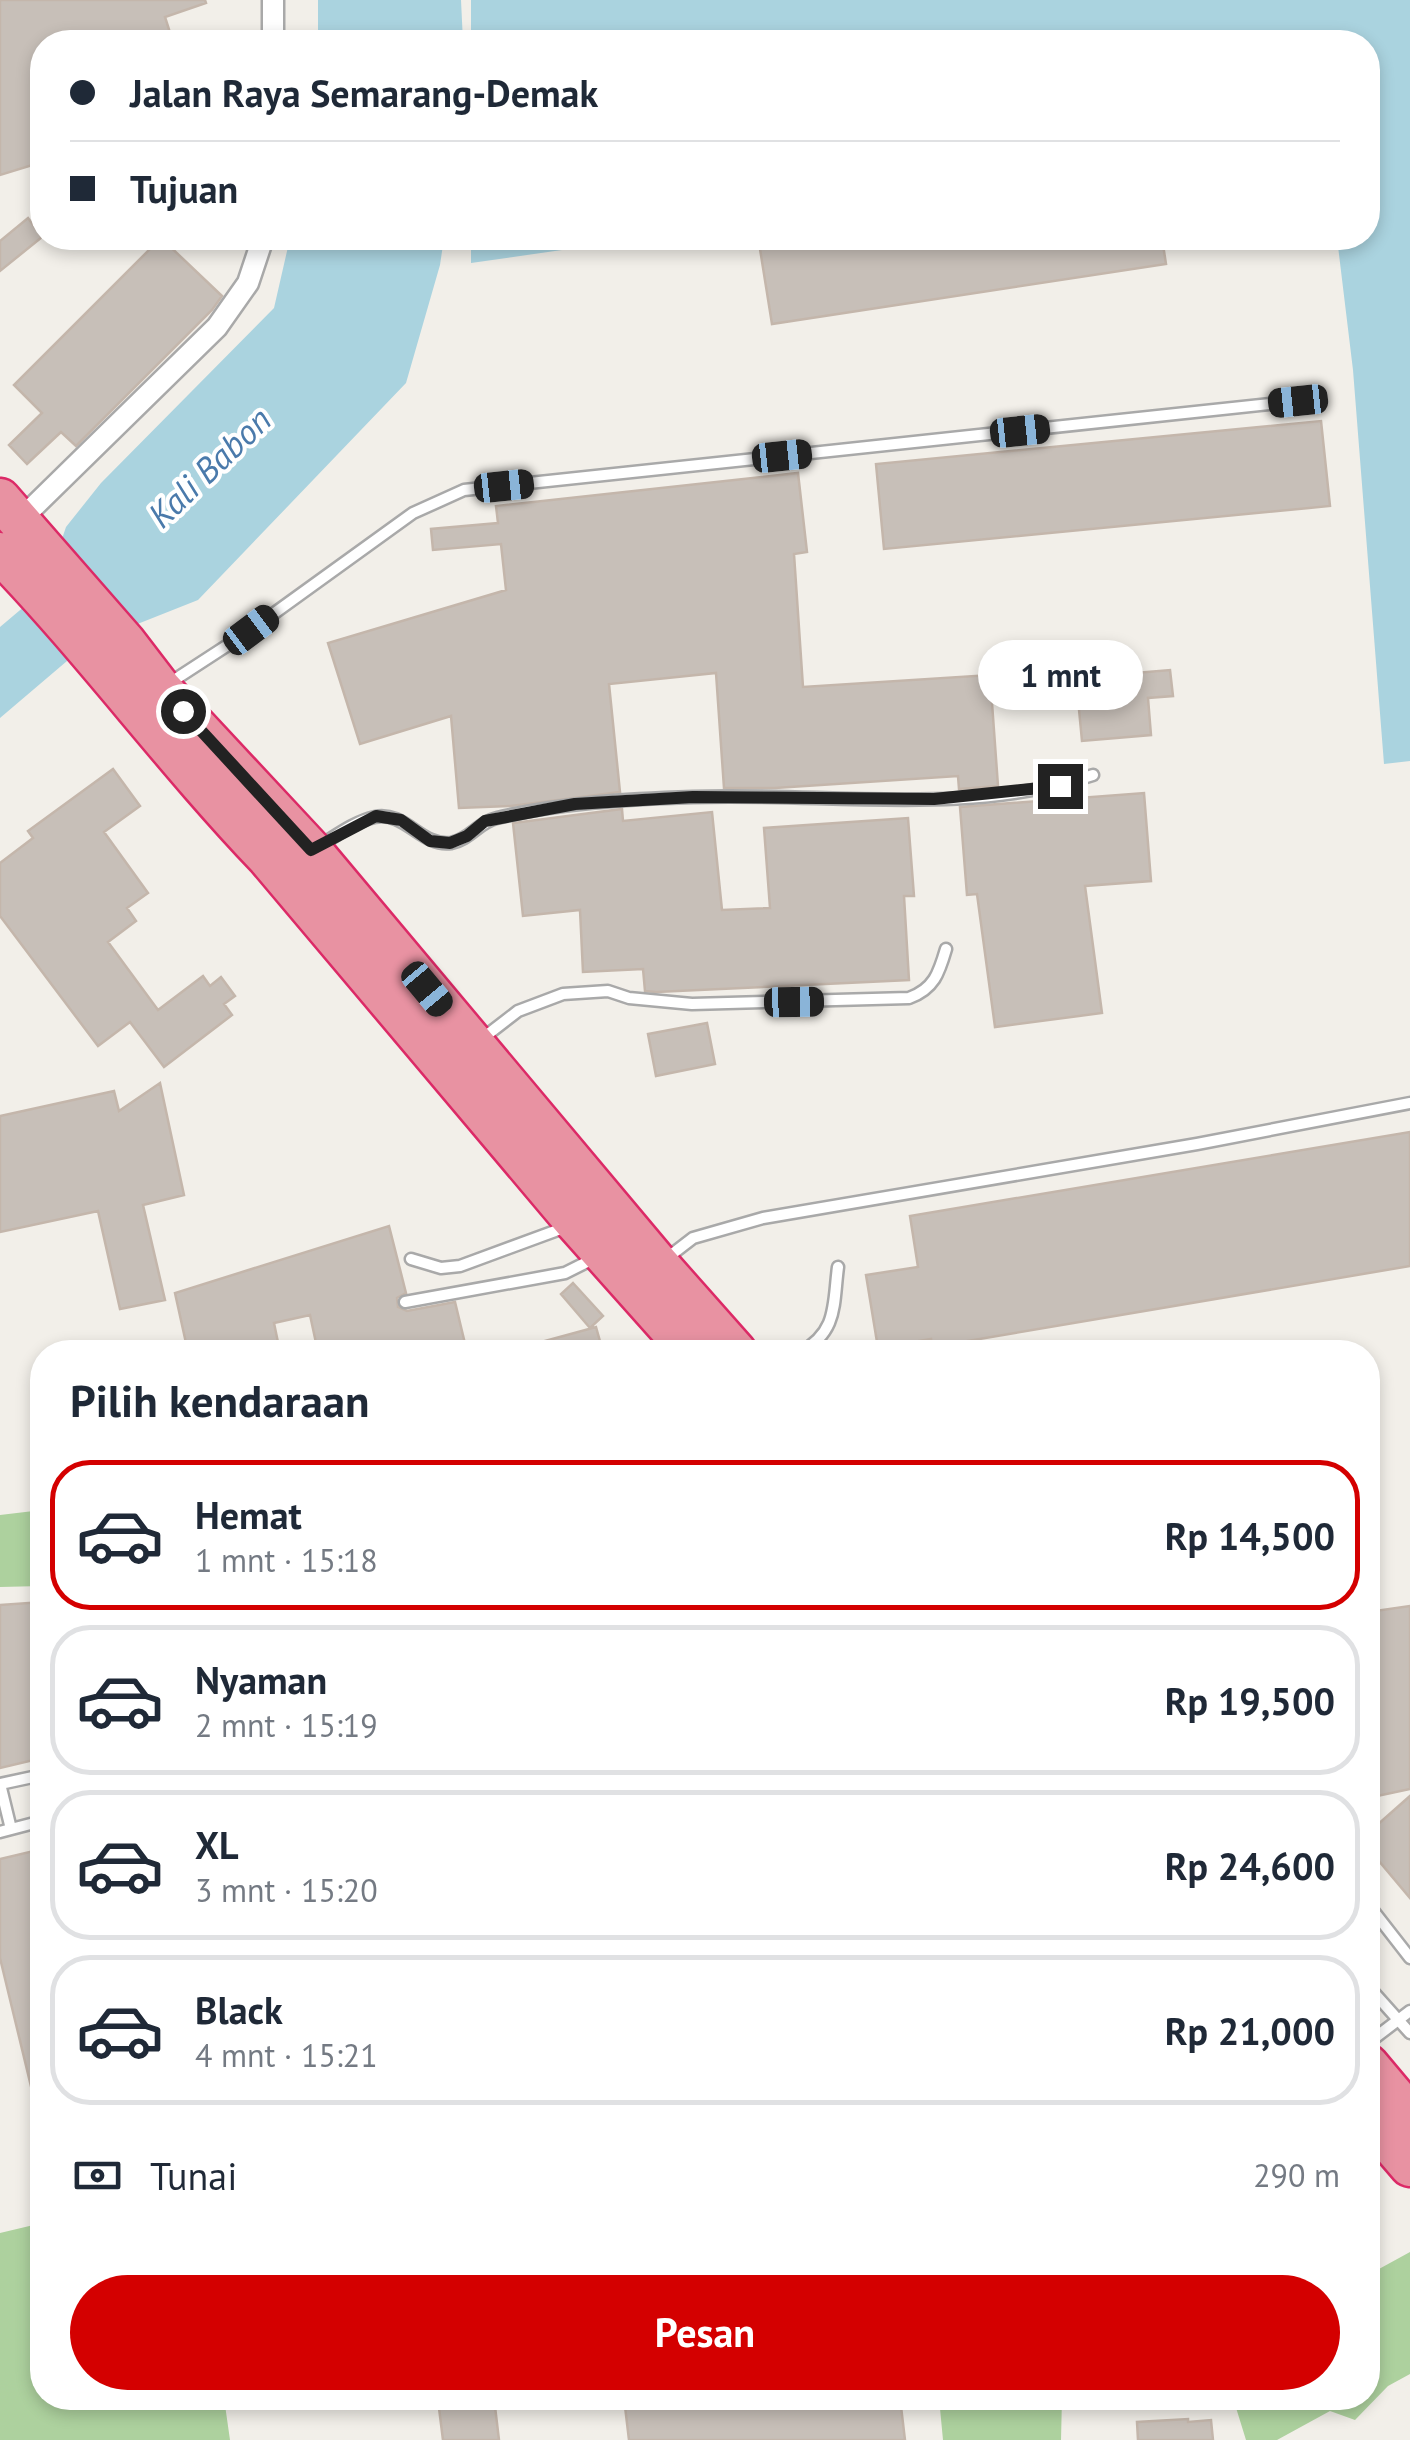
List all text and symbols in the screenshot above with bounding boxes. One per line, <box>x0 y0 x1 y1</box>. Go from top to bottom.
text: Jalan Raya Semarang-Demak <box>130 68 598 117</box>
text: Tujuan <box>130 164 238 213</box>
car <box>1267 383 1329 419</box>
water label: Kali Babon <box>137 397 281 537</box>
car <box>989 413 1051 449</box>
car <box>751 438 813 474</box>
car <box>473 468 535 504</box>
car <box>218 600 284 660</box>
callout: 1 mnt <box>978 641 1142 711</box>
text: 1 mnt <box>1020 654 1101 696</box>
route start <box>161 689 206 734</box>
route end <box>1038 764 1083 809</box>
car <box>396 956 458 1022</box>
car <box>764 986 824 1018</box>
text: Pilih kendaraan <box>70 1371 370 1429</box>
icon: car <box>75 1490 165 1580</box>
text: Hemat <box>195 1490 302 1539</box>
text: Rp 14,500 <box>1165 1511 1335 1560</box>
text: 1 mnt · 15:18 <box>195 1539 378 1581</box>
icon: car <box>75 1655 165 1745</box>
text: Nyaman <box>195 1655 327 1704</box>
text: Rp 19,500 <box>1165 1676 1335 1725</box>
text: 2 mnt · 15:19 <box>195 1704 378 1746</box>
icon: car <box>75 1820 165 1910</box>
text: XL <box>195 1820 239 1869</box>
text: Rp 24,600 <box>1165 1841 1335 1890</box>
text: 3 mnt · 15:20 <box>195 1869 378 1911</box>
icon: car <box>75 1985 165 2075</box>
text: Black <box>195 1985 283 2034</box>
text: Rp 21,000 <box>1165 2006 1335 2055</box>
text: 4 mnt · 15:21 <box>195 2034 378 2076</box>
icon: cash <box>70 2148 125 2203</box>
text: Tunai <box>150 2151 237 2200</box>
text: 290 m <box>1253 2154 1340 2196</box>
button: Pesan <box>70 2275 1340 2390</box>

